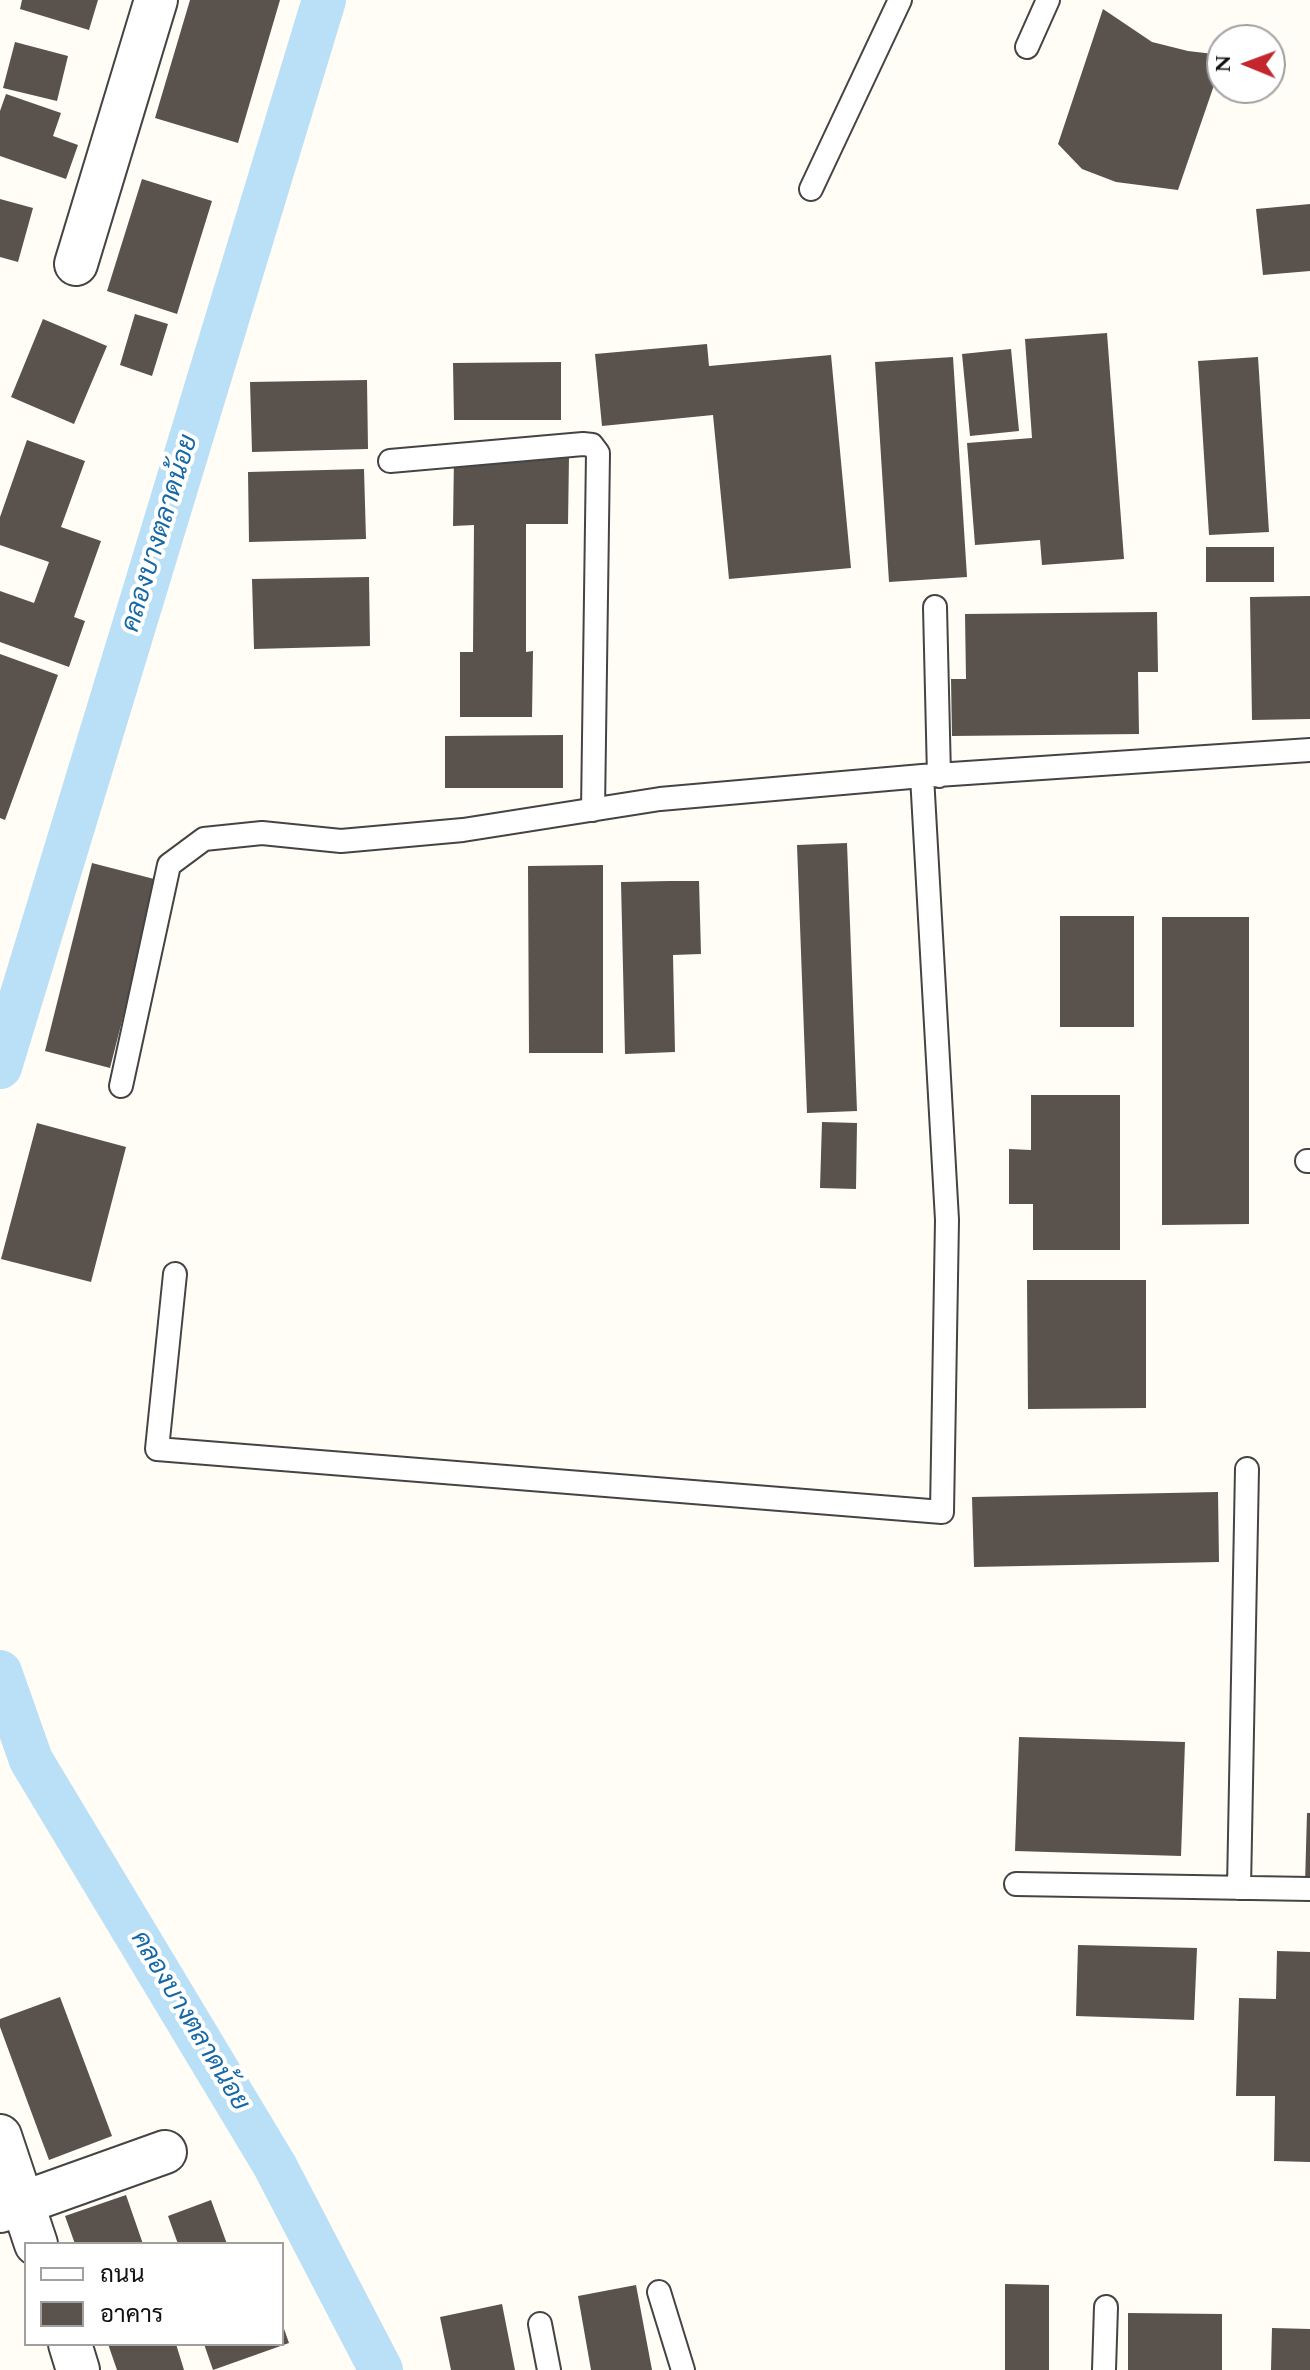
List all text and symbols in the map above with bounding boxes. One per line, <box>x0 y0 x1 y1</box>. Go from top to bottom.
north arrow <box>1206 24 1286 104</box>
text: N <box>1207 54 1240 73</box>
water label: คลองบางตลาดน้อย <box>117 432 207 636</box>
water label: คลองบางตลาดน้อย <box>122 1926 254 2118</box>
legend <box>24 2242 284 2346</box>
text: ถนน <box>100 2257 145 2293</box>
text: อาคาร <box>100 2297 163 2333</box>

